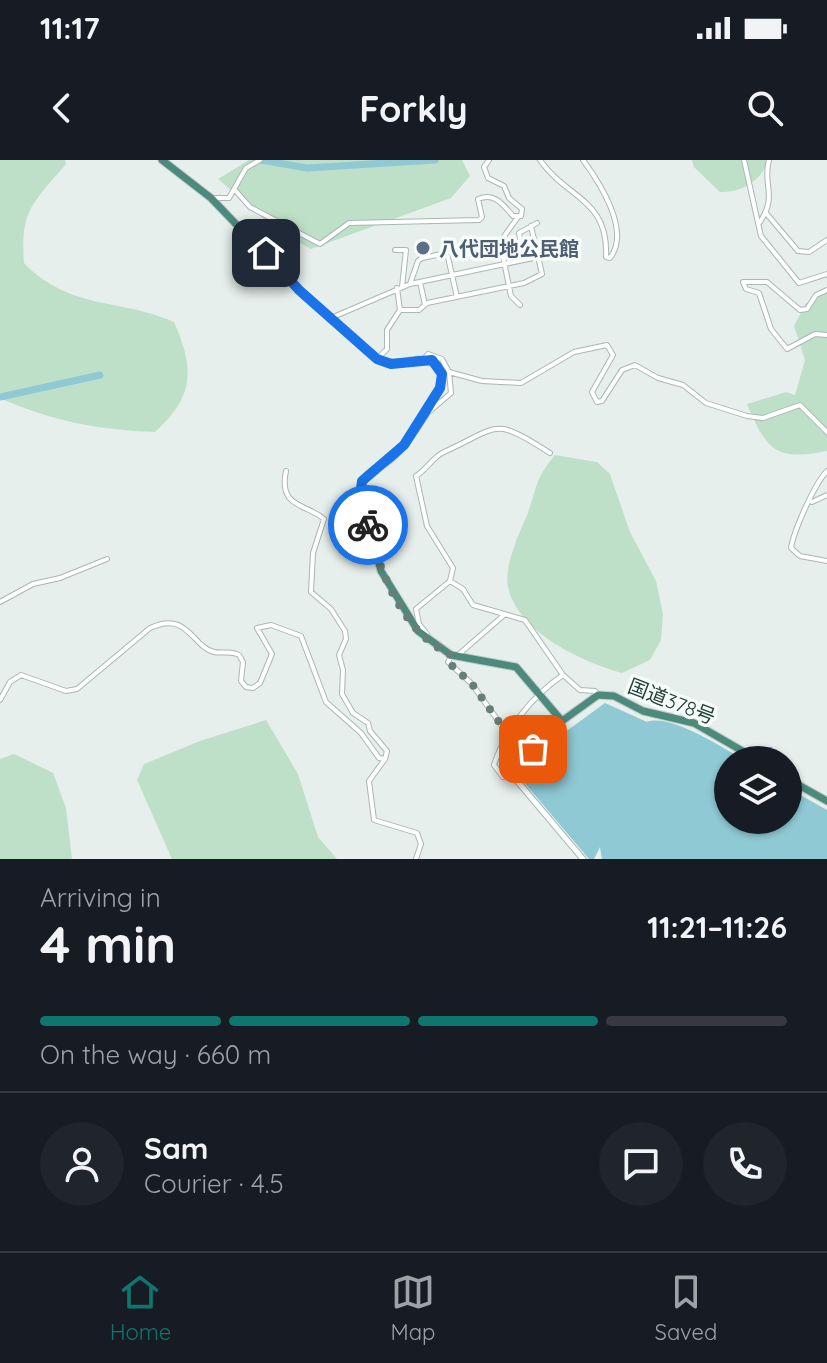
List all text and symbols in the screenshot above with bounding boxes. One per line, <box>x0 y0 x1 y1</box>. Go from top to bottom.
text: 11:17 <box>40 9 100 47</box>
icon: back <box>40 86 84 130</box>
text: Forkly <box>359 86 468 131</box>
icon: search <box>743 86 787 130</box>
pin <box>232 219 300 287</box>
icon: home <box>244 231 288 275</box>
place label: 八代団地公民館 <box>439 236 579 261</box>
marker: 八代団地公民館 <box>414 239 432 257</box>
courier <box>328 485 408 565</box>
icon: bike <box>346 503 390 547</box>
street label: 国道378号 <box>625 673 719 729</box>
pin <box>499 715 567 783</box>
icon: bag <box>511 727 555 771</box>
map controls <box>714 746 802 834</box>
button: layers <box>714 746 802 834</box>
text: Arriving in <box>40 881 161 914</box>
text: 11:21–11:26 <box>647 908 787 946</box>
text: 4 min <box>40 911 176 976</box>
text: On the way · 660 m <box>40 1038 271 1071</box>
button: person <box>40 1122 124 1206</box>
button: chat <box>599 1122 683 1206</box>
button: phone <box>703 1122 787 1206</box>
text: Sam <box>144 1129 208 1167</box>
text: Courier · 4.5 <box>144 1167 284 1200</box>
tab: Home <box>110 1270 171 1346</box>
tab: Map <box>391 1270 435 1346</box>
tab: Saved <box>655 1270 717 1346</box>

